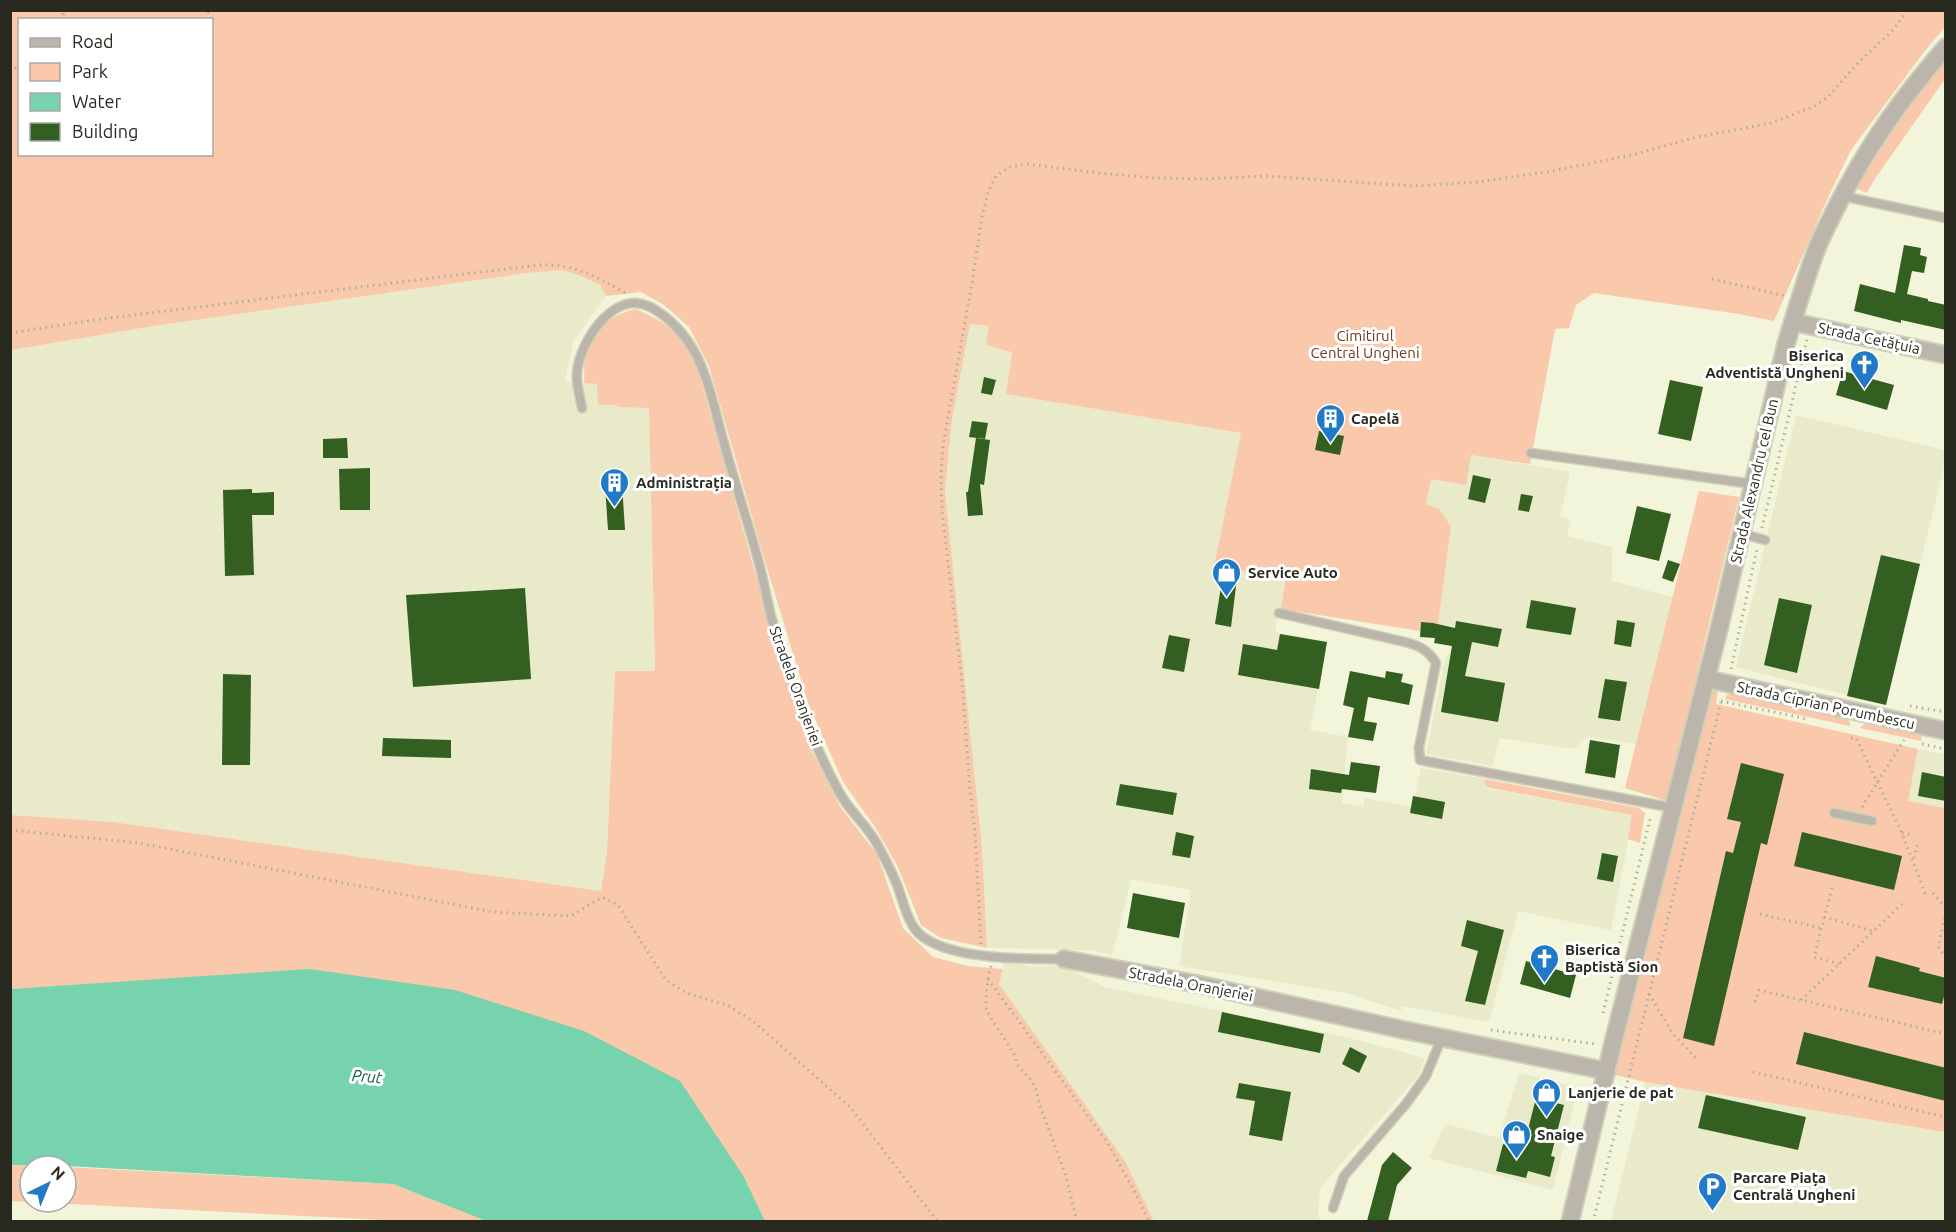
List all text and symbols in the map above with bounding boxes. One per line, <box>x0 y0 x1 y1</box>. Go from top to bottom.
legend <box>18 18 213 156</box>
text: Road <box>72 31 114 51</box>
text: Park <box>72 61 108 81</box>
text: Water <box>72 91 122 111</box>
text: Building <box>72 121 138 141</box>
street label: Strada Cetățuia <box>1816 319 1922 357</box>
park label: Cimitirul Central Ungheni <box>1310 327 1420 361</box>
place label: Biserica Adventistă Ungheni <box>1705 347 1844 381</box>
church icon: Biserica Adventistă Ungheni <box>1849 348 1881 390</box>
street label: Strada Alexandru cel Bun <box>1727 397 1781 565</box>
building icon: Capelă <box>1314 402 1346 444</box>
place label: Capelă <box>1351 410 1399 427</box>
building icon: Administrația <box>599 466 631 508</box>
place label: Administrația <box>636 474 732 491</box>
shop icon: Service Auto <box>1211 556 1243 598</box>
place label: Service Auto <box>1248 564 1338 581</box>
street label: Stradela Oranjeriei <box>766 624 826 748</box>
street label: Strada Ciprian Porumbescu <box>1735 678 1917 732</box>
place label: Biserica Baptistă Sion <box>1565 941 1658 975</box>
church icon: Biserica Baptistă Sion <box>1528 942 1560 984</box>
street label: Stradela Oranjeriei <box>1128 964 1254 1004</box>
water label: Prut <box>351 1066 384 1086</box>
shop icon: Lanjerie de pat <box>1531 1076 1563 1118</box>
place label: Lanjerie de pat <box>1568 1084 1674 1101</box>
shop icon: Snaige <box>1500 1118 1532 1160</box>
place label: Snaige <box>1537 1126 1584 1143</box>
north arrow <box>18 1154 78 1214</box>
text: N <box>48 1162 69 1184</box>
place label: Parcare Piața Centrală Ungheni <box>1733 1169 1855 1203</box>
parking icon: Parcare Piața Centrală Ungheni <box>1696 1170 1728 1212</box>

